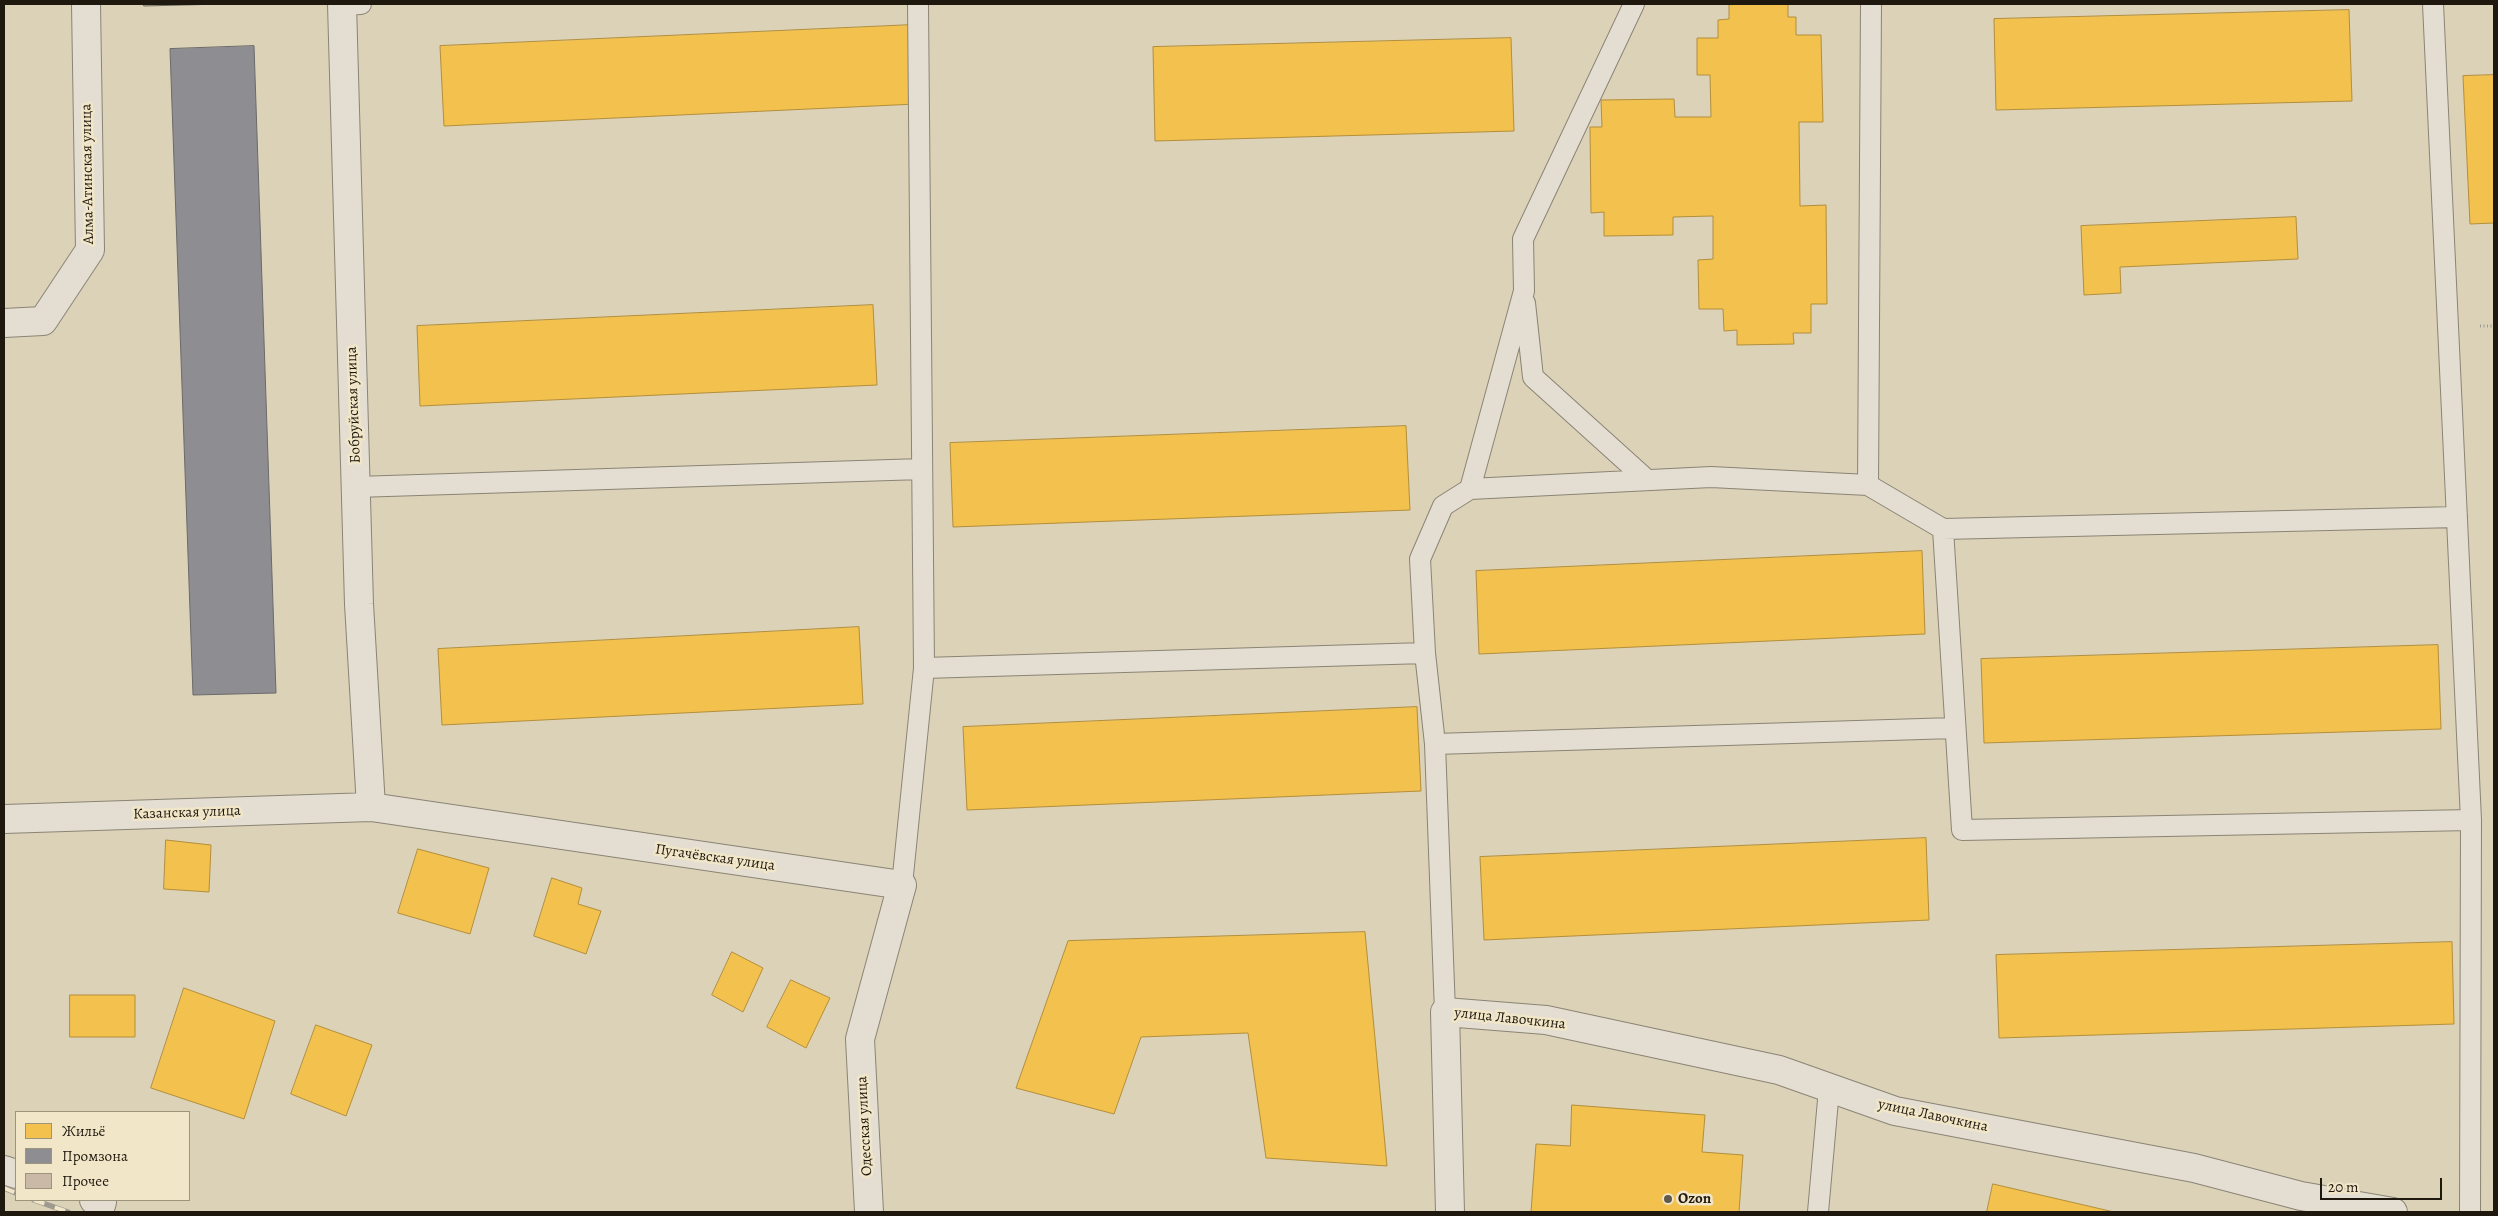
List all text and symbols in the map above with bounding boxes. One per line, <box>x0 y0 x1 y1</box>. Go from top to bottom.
street label: Алма-Атинская улица <box>78 104 98 244</box>
street label: Бобруйская улица <box>343 346 365 464</box>
street label: Казанская улица <box>133 802 241 824</box>
street label: Пугачёвская улица <box>654 841 776 875</box>
street label: улица Лавочкина <box>1453 1004 1567 1034</box>
street label: Одесская улица <box>853 1075 877 1177</box>
street label: улица Лавочкина <box>1876 1096 1990 1136</box>
legend <box>15 1111 190 1201</box>
text: Жильё <box>62 1121 105 1141</box>
text: Промзона <box>62 1146 128 1166</box>
scale bar <box>2323 1168 2446 1200</box>
text: Прочее <box>62 1171 109 1191</box>
text: 20 m <box>2328 1177 2359 1197</box>
place label: Ozon <box>1678 1190 1711 1208</box>
marker: Ozon <box>1662 1193 1674 1205</box>

